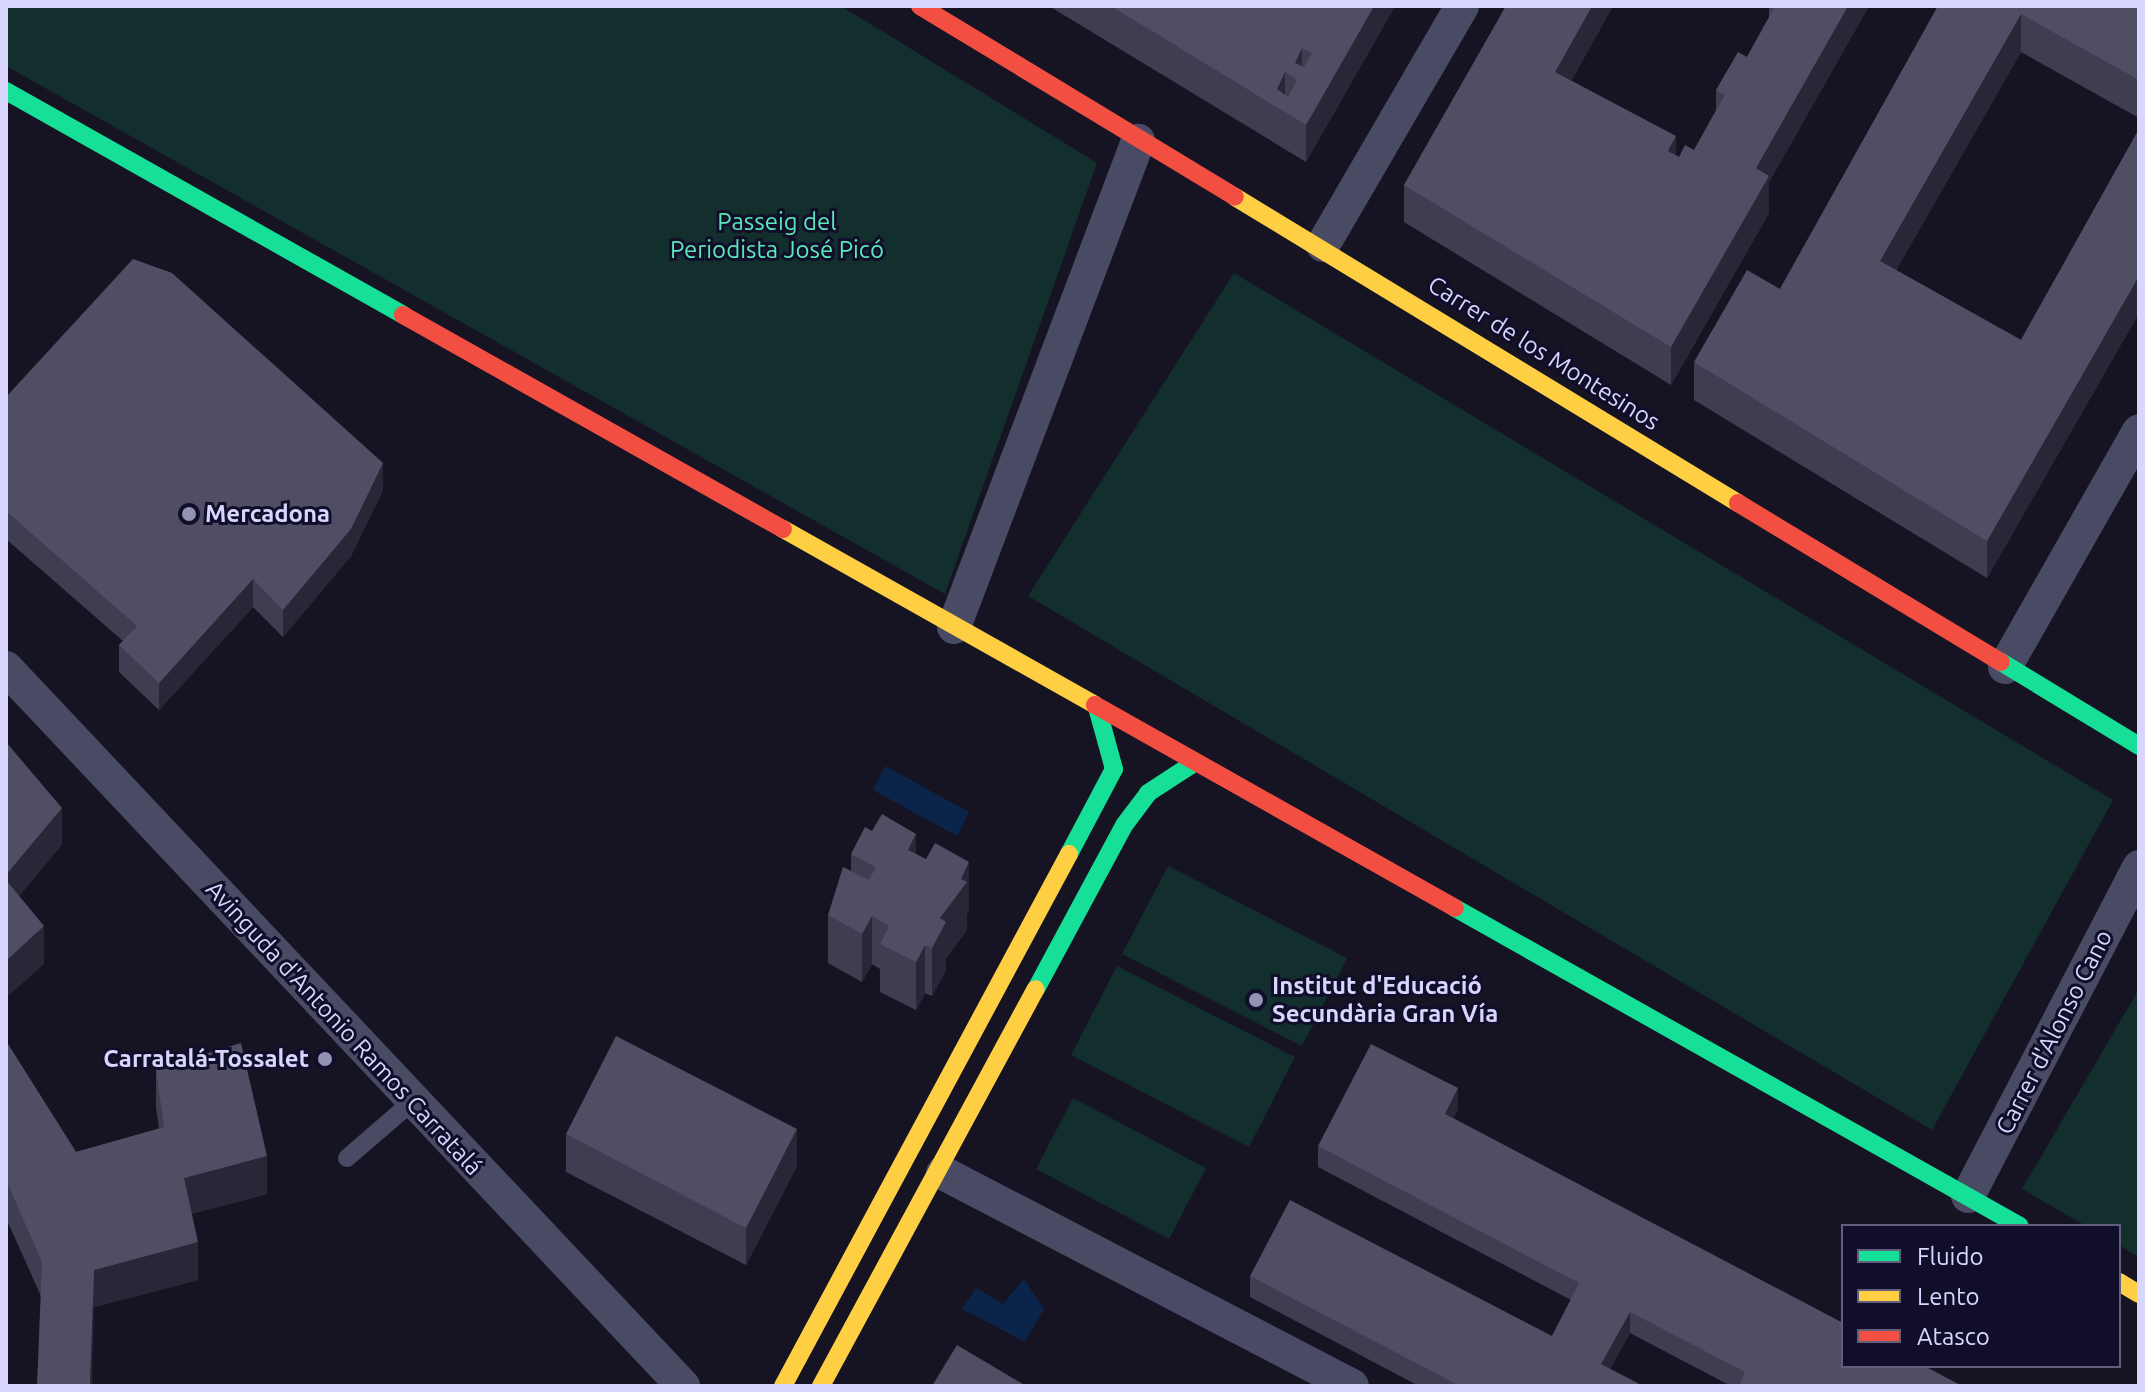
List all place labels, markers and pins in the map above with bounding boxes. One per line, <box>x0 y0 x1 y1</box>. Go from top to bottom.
place label: Mercadona <box>205 500 330 528</box>
marker: Mercadona <box>180 505 198 523</box>
place label: Institut d'Educació Secundària Gran Vía <box>1272 972 1498 1028</box>
marker: Institut d'Educació Secundària Gran Vía <box>1247 991 1265 1009</box>
place label: Carratalá-Tossalet <box>103 1045 309 1073</box>
marker: Carratalá-Tossalet <box>316 1050 334 1068</box>

